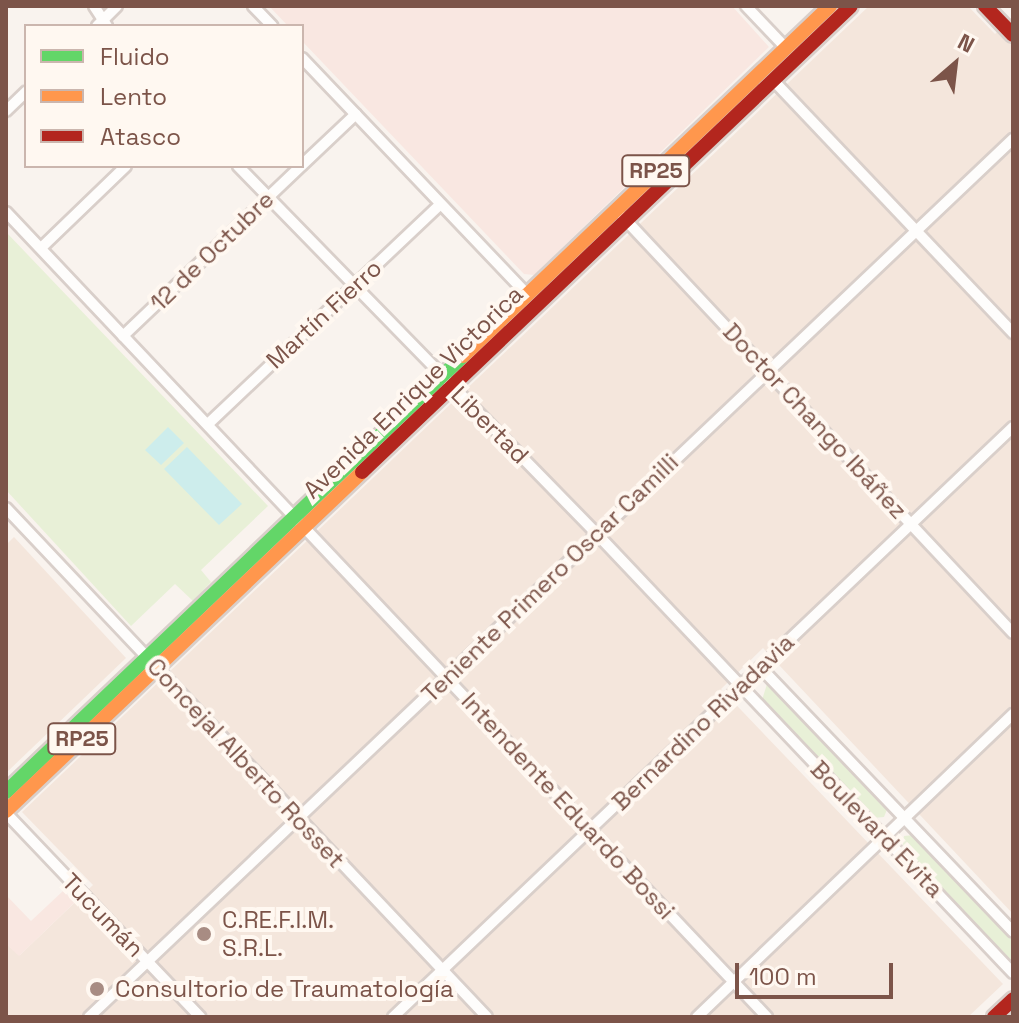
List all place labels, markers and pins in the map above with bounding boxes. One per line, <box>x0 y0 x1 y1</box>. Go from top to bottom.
place label: C.RE.F.I.M. S.R.L. <box>222 906 334 962</box>
marker: C.RE.F.I.M. S.R.L. <box>193 923 215 945</box>
place label: Consultorio de Traumatología <box>115 975 454 1003</box>
marker: Consultorio de Traumatología <box>86 978 108 1000</box>

